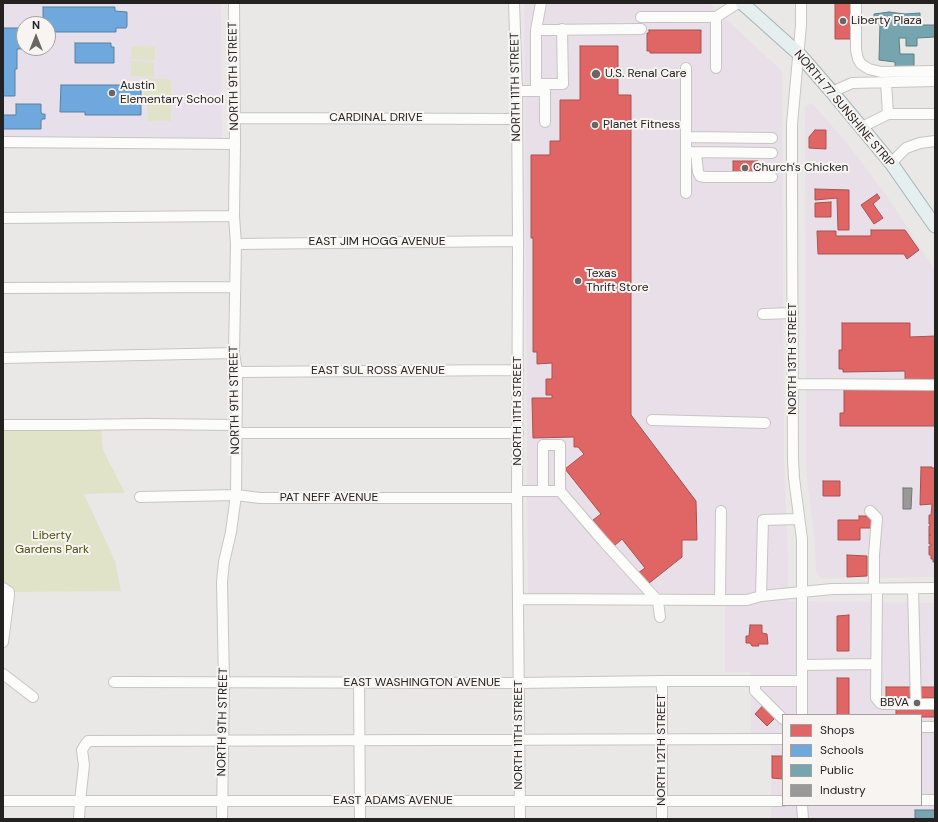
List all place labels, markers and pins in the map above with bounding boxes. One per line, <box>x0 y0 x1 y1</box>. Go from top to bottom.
place label: Liberty Plaza <box>851 14 922 28</box>
marker: Liberty Plaza <box>838 16 848 26</box>
place label: U.S. Renal Care <box>605 67 687 81</box>
marker: U.S. Renal Care <box>590 68 602 80</box>
place label: Austin Elementary School <box>120 79 224 107</box>
marker: Austin Elementary School <box>107 88 117 98</box>
place label: Planet Fitness <box>603 118 680 132</box>
marker: Planet Fitness <box>590 120 600 130</box>
place label: Church's Chicken <box>753 161 848 175</box>
marker: Church's Chicken <box>740 163 750 173</box>
place label: Texas Thrift Store <box>586 267 649 295</box>
marker: Texas Thrift Store <box>573 276 583 286</box>
place label: BBVA <box>880 696 909 710</box>
marker: BBVA <box>912 698 922 708</box>

